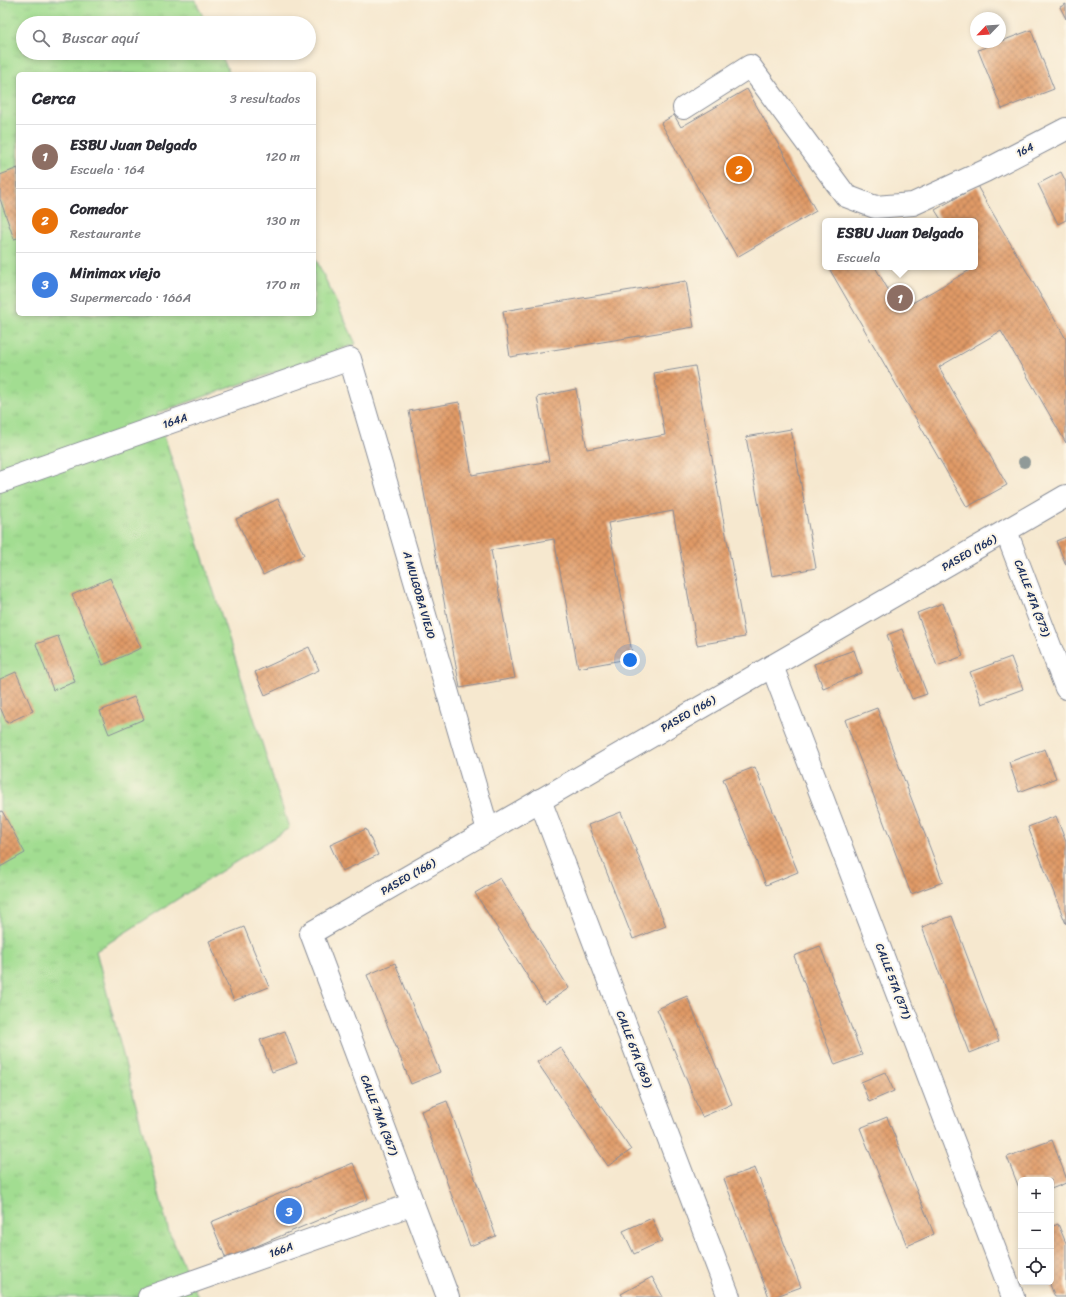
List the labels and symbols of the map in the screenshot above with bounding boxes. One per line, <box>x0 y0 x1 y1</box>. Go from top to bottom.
north arrow <box>970 12 1006 48</box>
street label: 164 <box>1013 137 1037 163</box>
pin: 2 <box>726 154 752 184</box>
pin: 1 <box>887 283 913 313</box>
street label: 164A <box>160 408 190 434</box>
street label: PASEO (166) <box>938 529 1001 576</box>
street label: A MULGOBA VIEJO <box>397 548 441 641</box>
street label: CALLE 4TA (373) <box>1009 557 1056 640</box>
your location <box>620 650 640 670</box>
street label: PASEO (166) <box>657 690 720 737</box>
street label: PASEO (166) <box>377 853 440 900</box>
street label: CALLE 5TA (371) <box>870 940 917 1023</box>
street label: CALLE 6TA (369) <box>611 1008 658 1091</box>
street label: CALLE 7MA (367) <box>355 1072 403 1159</box>
pin: 3 <box>276 1196 302 1226</box>
street label: 166A <box>266 1237 296 1263</box>

